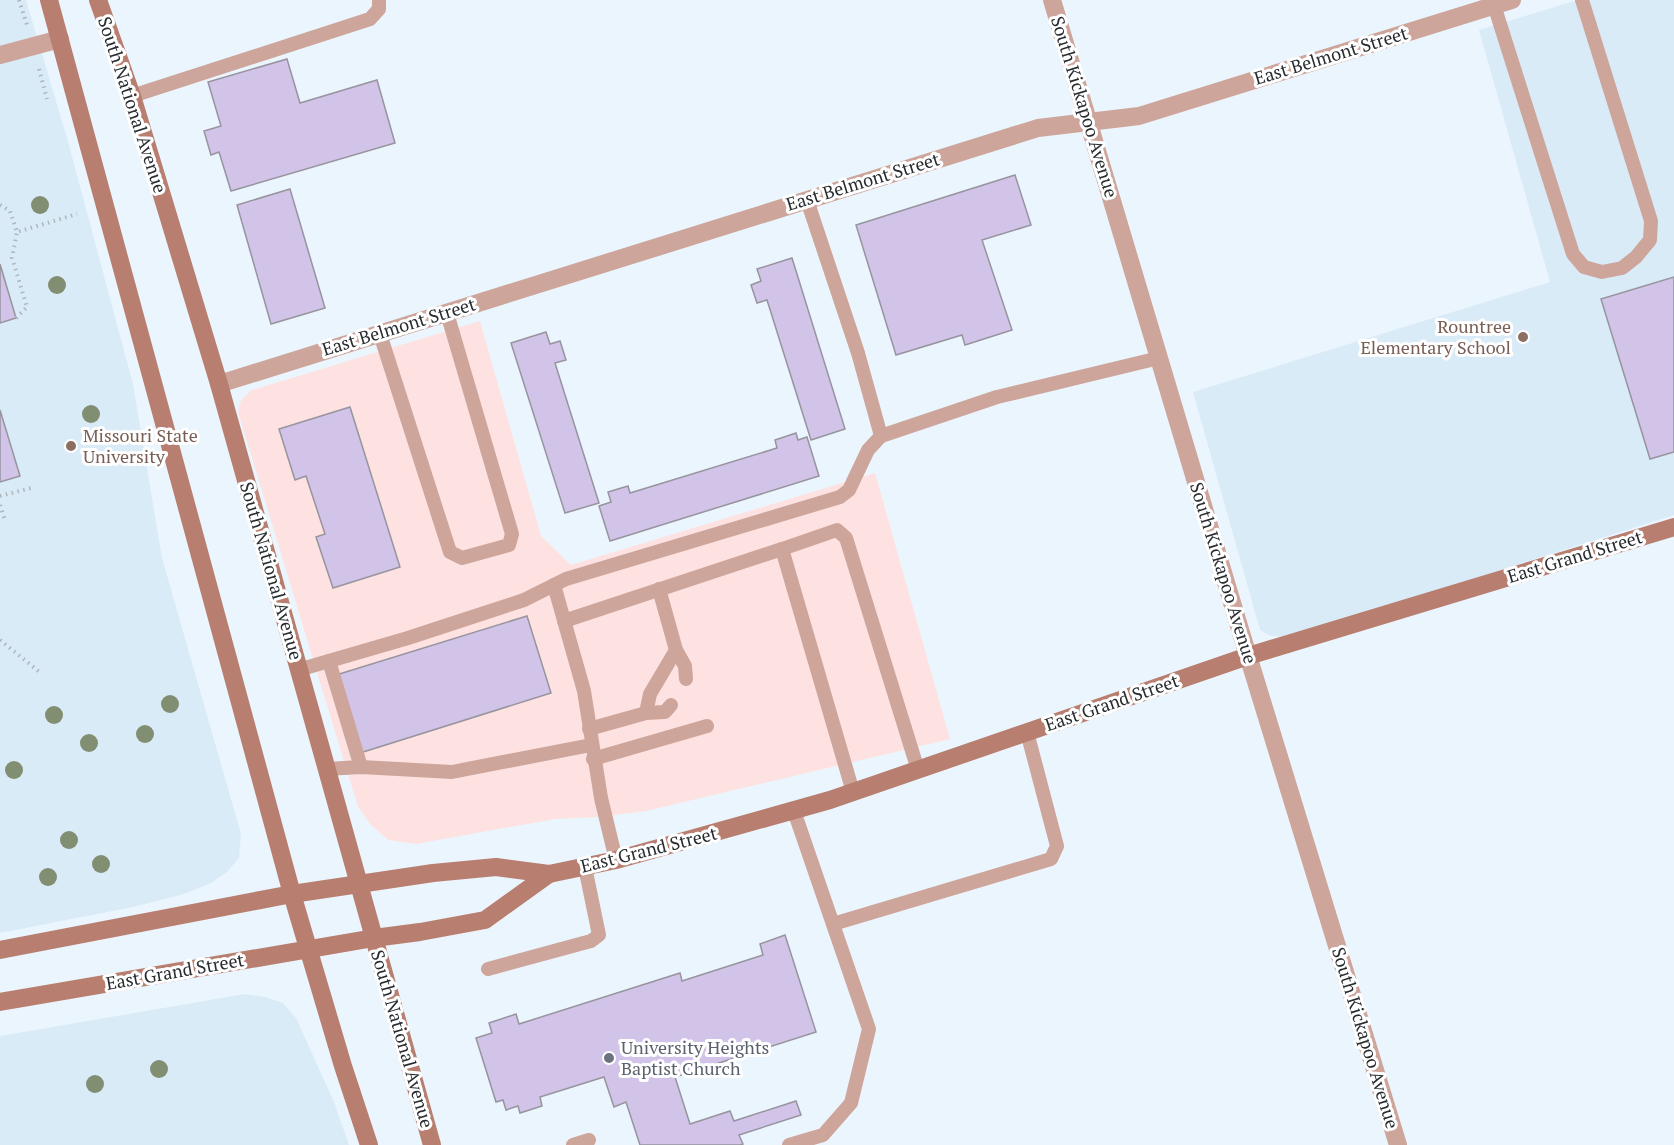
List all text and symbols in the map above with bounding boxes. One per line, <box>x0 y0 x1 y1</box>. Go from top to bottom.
street label: South National Avenue <box>93 13 173 196</box>
street label: South Kickapoo Avenue <box>1046 13 1124 200</box>
street label: East Belmont Street <box>1251 20 1411 90</box>
street label: East Belmont Street <box>783 146 943 216</box>
street label: East Belmont Street <box>319 291 479 361</box>
place label: Rountree Elementary School <box>1360 314 1511 359</box>
marker: Rountree Elementary School <box>1516 330 1530 344</box>
place label: Missouri State University <box>83 423 198 468</box>
marker: Missouri State University <box>64 439 78 453</box>
street label: South National Avenue <box>235 479 309 662</box>
street label: South Kickapoo Avenue <box>1185 479 1263 666</box>
street label: East Grand Street <box>1504 524 1645 588</box>
street label: East Grand Street <box>1042 668 1182 736</box>
street label: East Grand Street <box>578 820 720 878</box>
street label: South Kickapoo Avenue <box>1327 944 1405 1131</box>
street label: East Grand Street <box>104 947 246 995</box>
street label: South National Avenue <box>366 947 440 1130</box>
place label: University Heights Baptist Church <box>621 1035 769 1080</box>
marker: University Heights Baptist Church <box>602 1051 616 1065</box>

